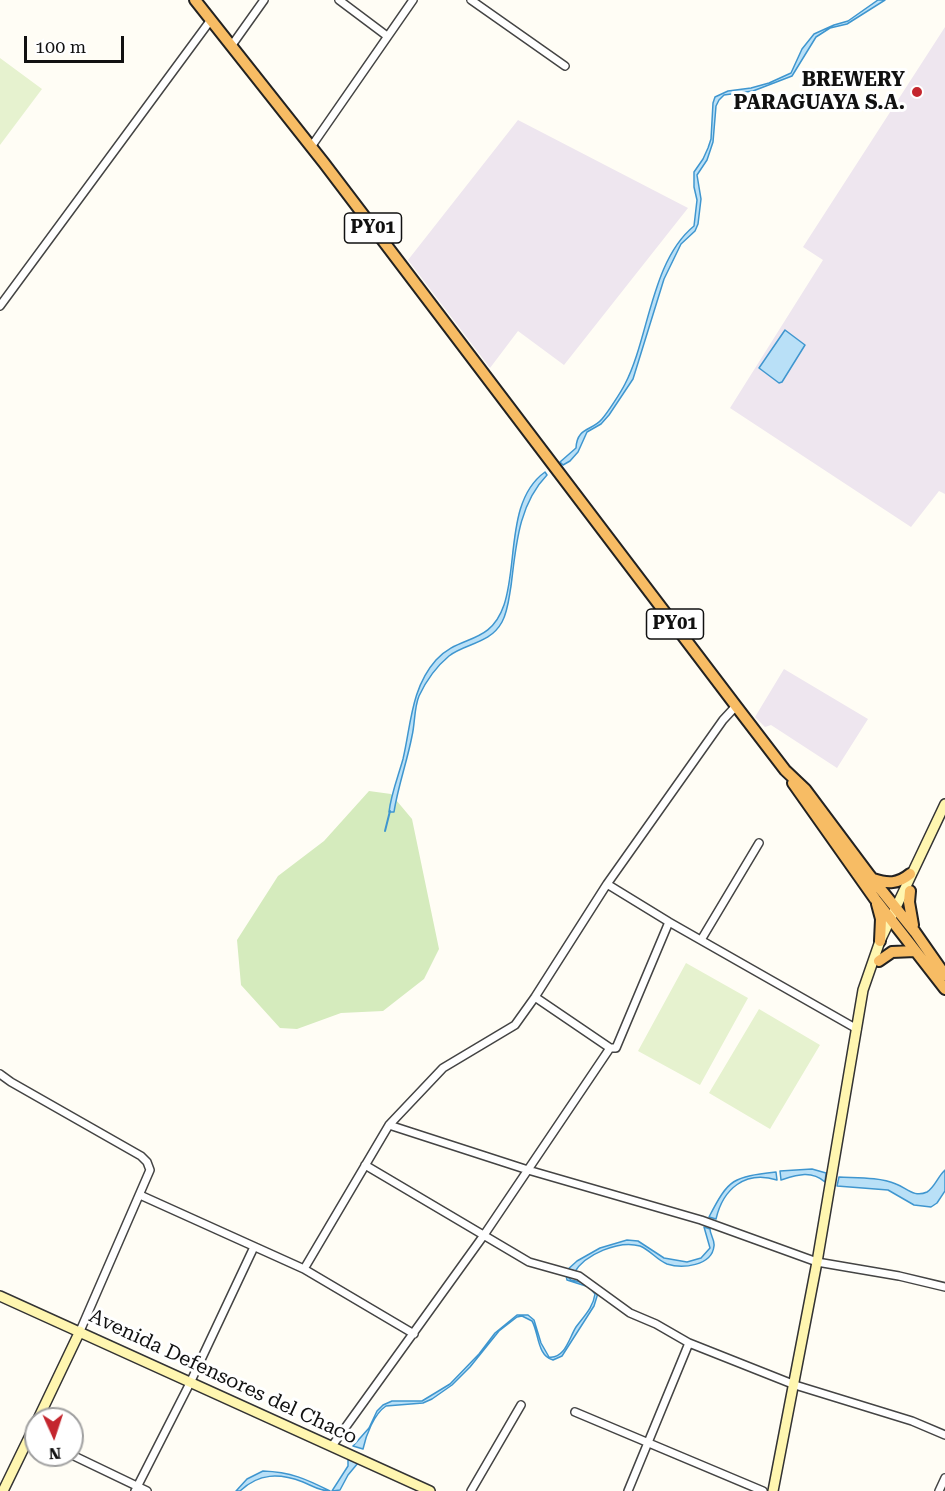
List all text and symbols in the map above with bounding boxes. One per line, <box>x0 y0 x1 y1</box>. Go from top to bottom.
scale bar <box>27 24 128 62</box>
text: 100 m <box>35 36 86 57</box>
place label: BREWERY PARAGUAYA S.A. <box>734 68 905 115</box>
marker: BREWERY PARAGUAYA S.A. <box>910 85 924 99</box>
road number: PY01 <box>344 213 401 243</box>
road number: PY01 <box>646 609 704 639</box>
street label: Avenida Defensores del Chaco <box>85 1304 361 1450</box>
north arrow <box>24 1407 84 1467</box>
text: N <box>48 1444 62 1463</box>

